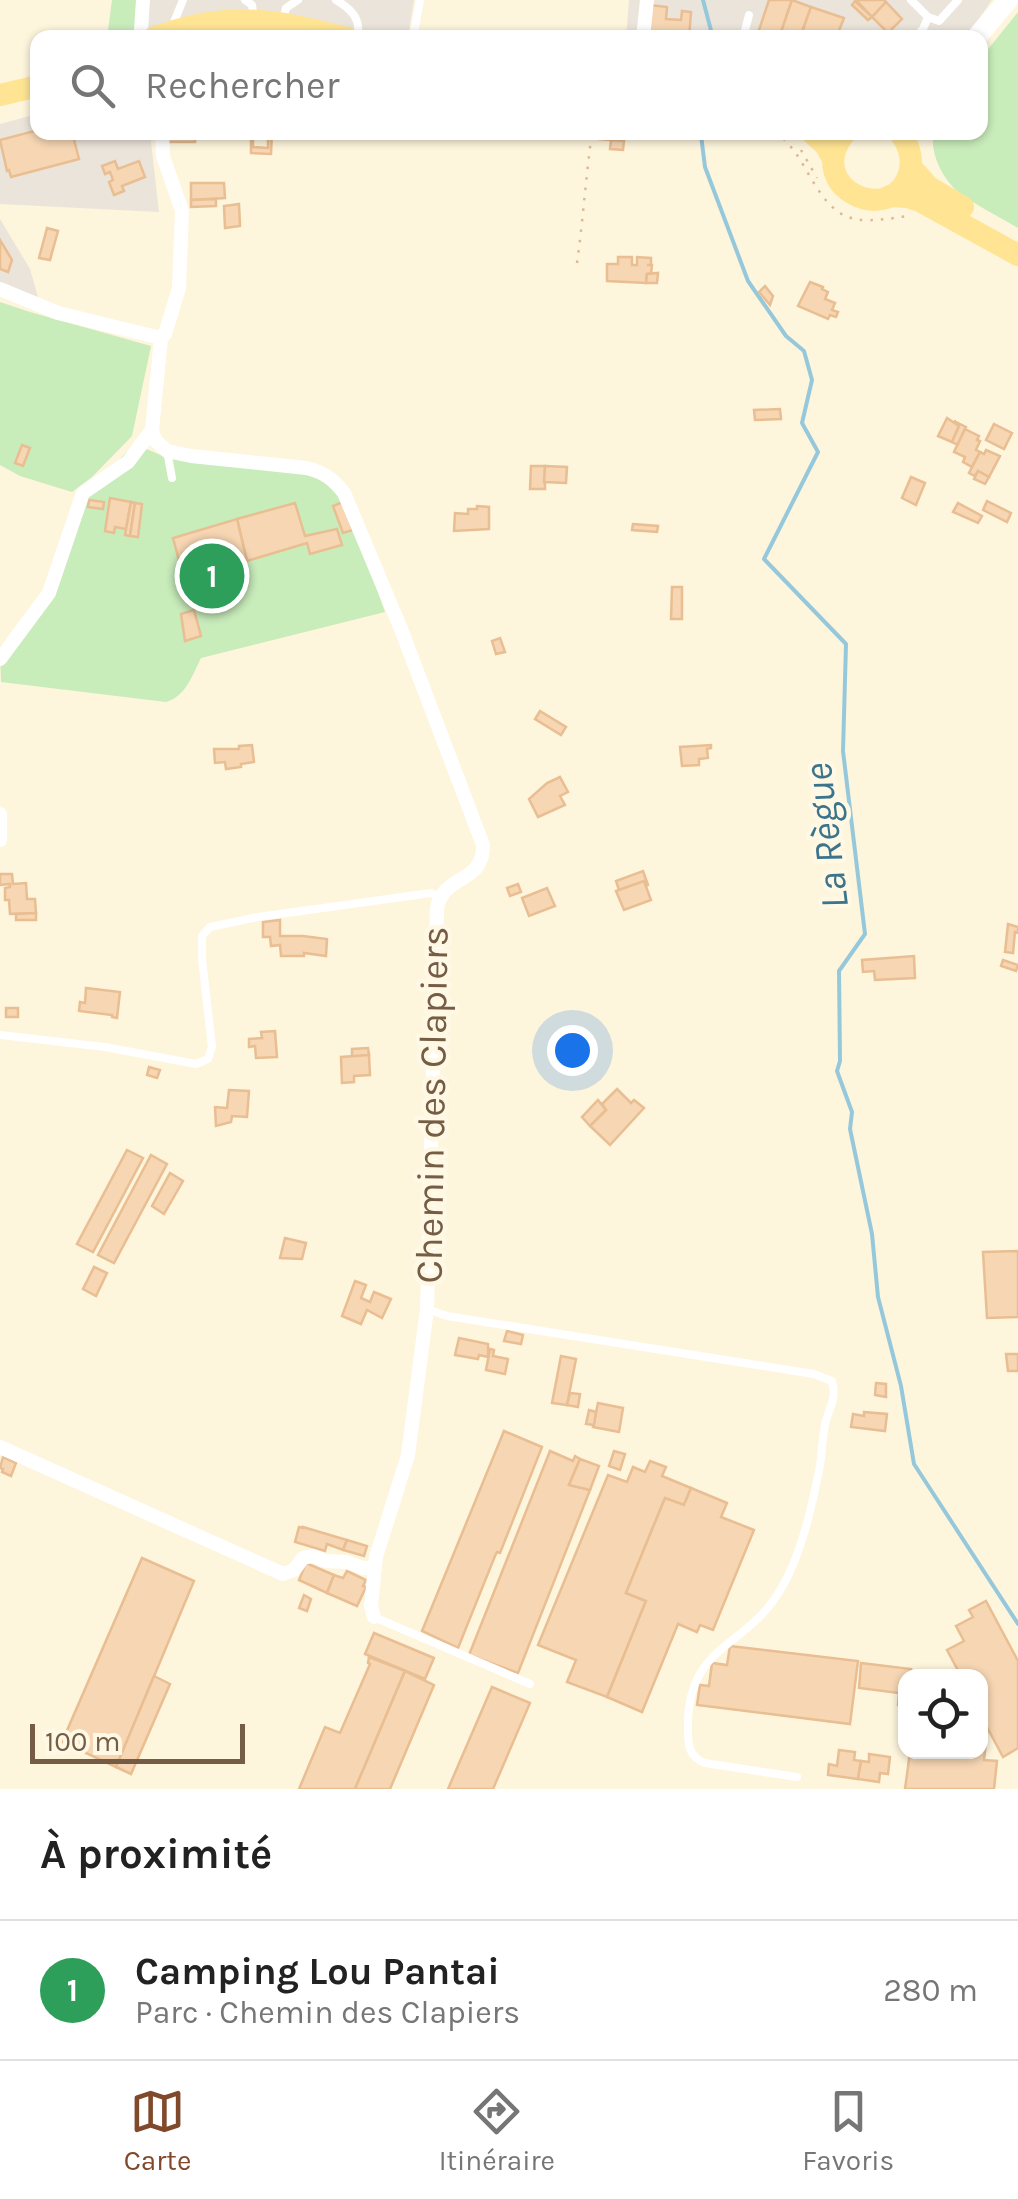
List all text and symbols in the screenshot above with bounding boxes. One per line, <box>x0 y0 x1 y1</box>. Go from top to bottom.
search box <box>30 30 988 140</box>
icon: search <box>65 58 120 113</box>
text: Rechercher <box>145 63 339 108</box>
pin: 1 <box>180 538 244 614</box>
water label: La Règue <box>794 760 858 912</box>
street label: Chemin des Clapiers <box>406 926 458 1284</box>
your location <box>547 1025 598 1076</box>
map controls <box>898 1669 988 1759</box>
button: locate <box>898 1669 988 1759</box>
scale bar <box>30 1719 245 1764</box>
text: 100 m <box>45 1725 120 1758</box>
text: À proximité <box>40 1829 272 1879</box>
text: Camping Lou Pantai <box>135 1949 500 1994</box>
text: 1 <box>67 1972 78 2009</box>
text: 280 m <box>883 1972 978 2009</box>
text: Parc · Chemin des Clapiers <box>135 1994 520 2031</box>
tab: Carte <box>124 2084 191 2177</box>
tab: Itinéraire <box>439 2084 555 2177</box>
tab: Favoris <box>802 2084 894 2177</box>

